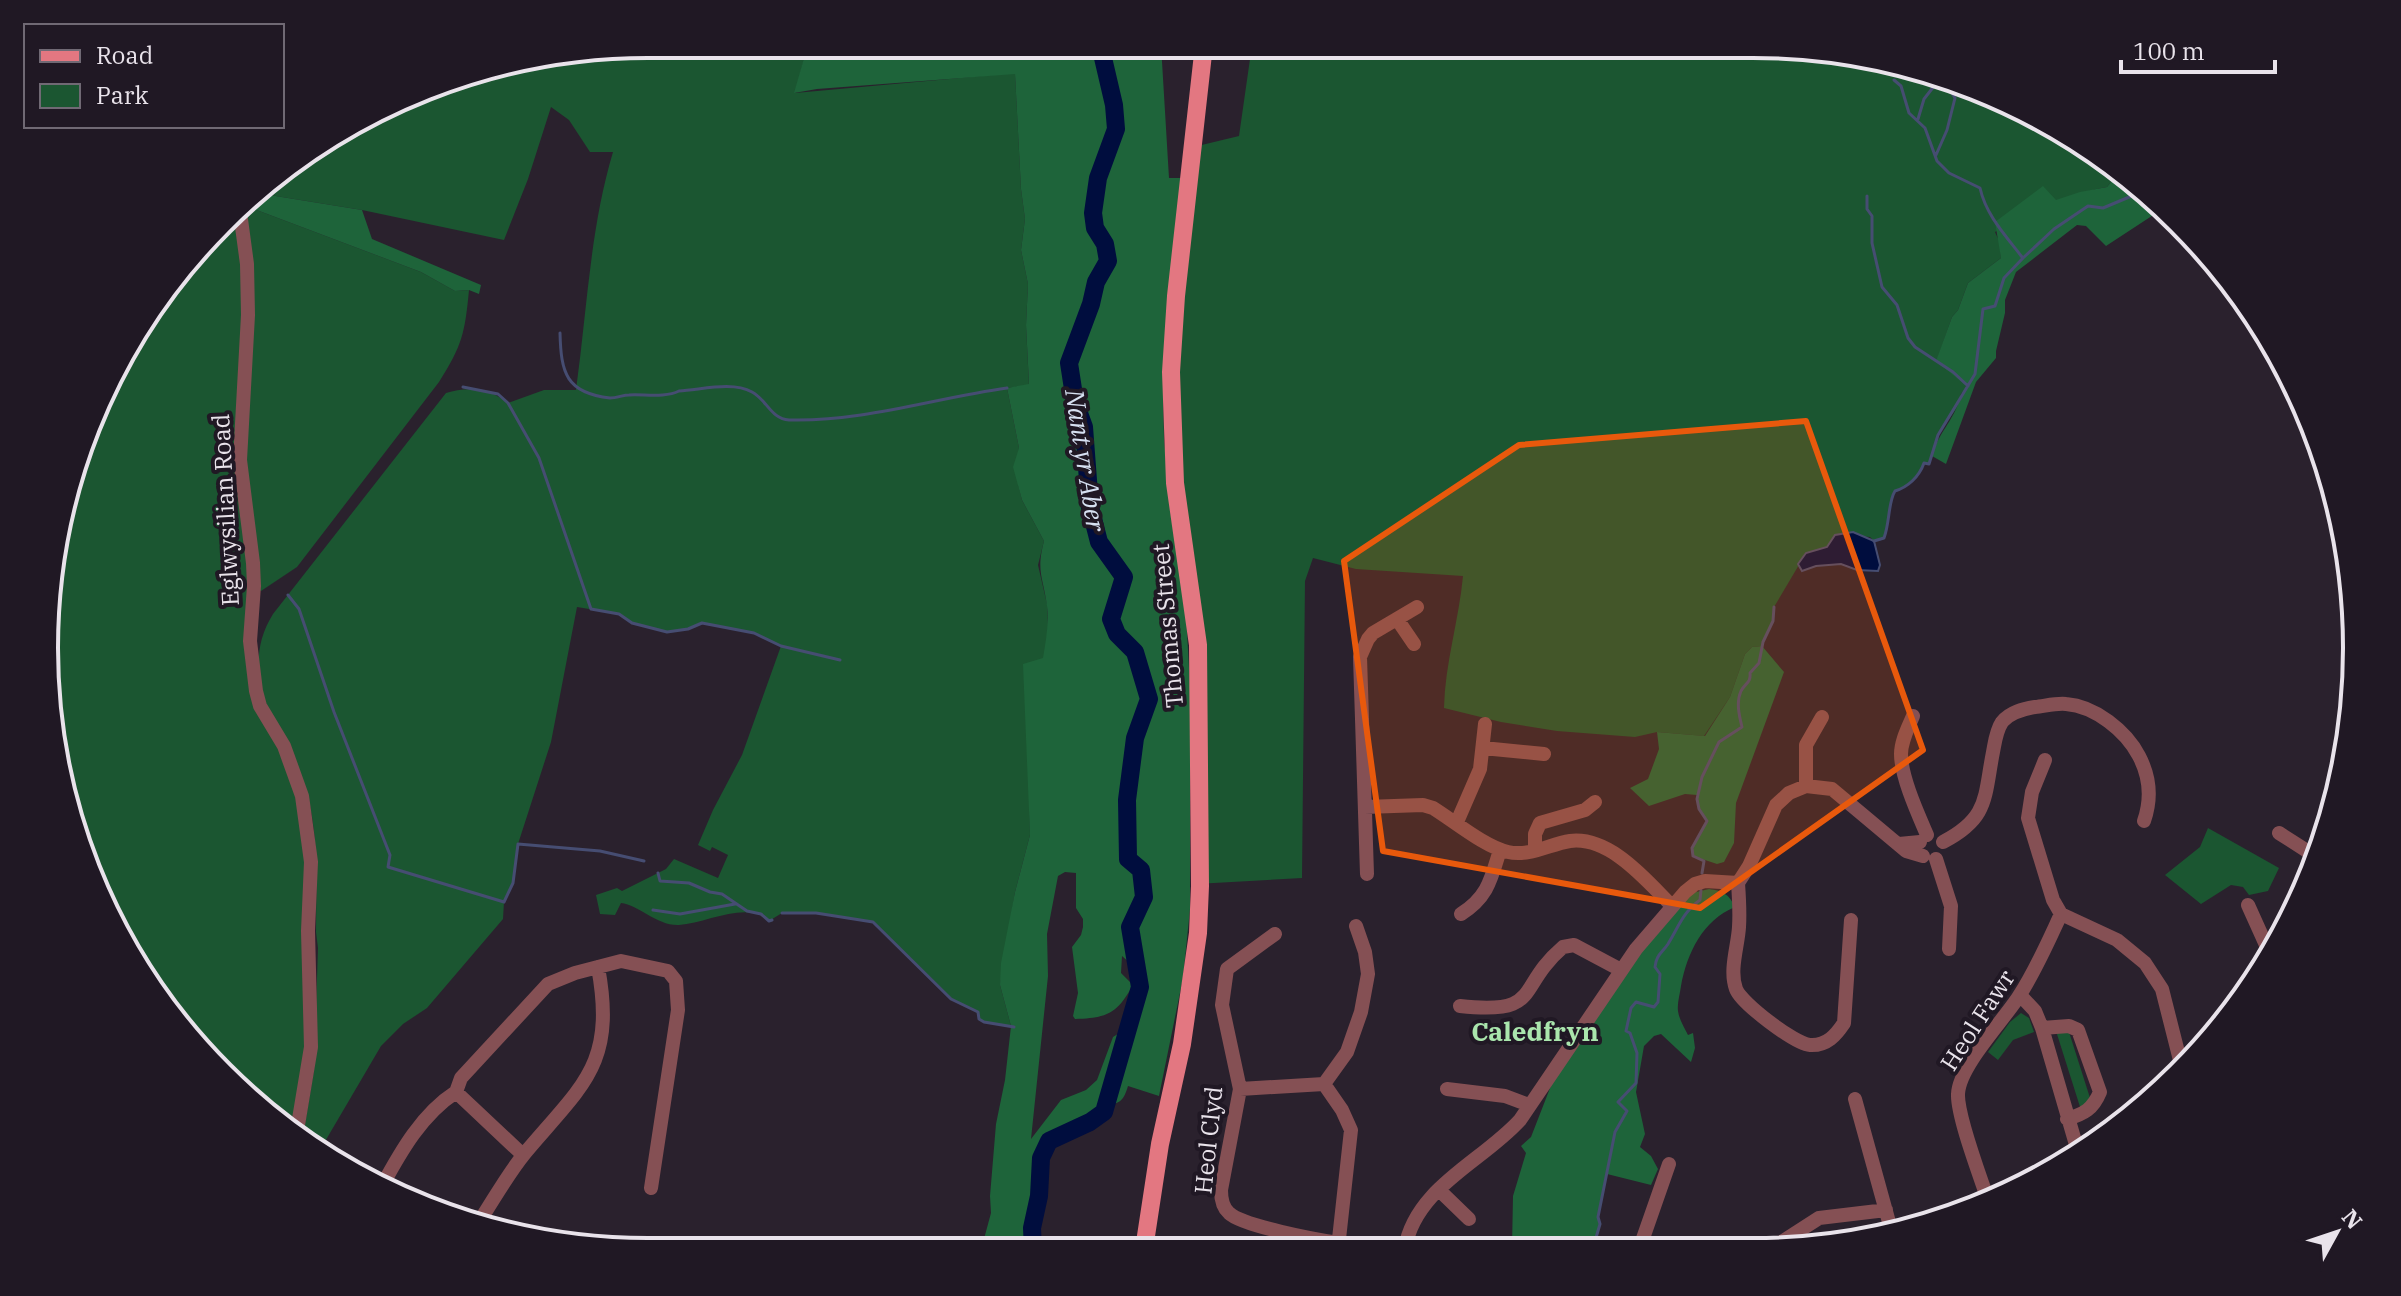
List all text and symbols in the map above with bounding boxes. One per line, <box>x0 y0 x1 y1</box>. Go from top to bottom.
legend <box>24 24 284 128</box>
scale bar <box>2121 24 2275 74</box>
text: 100 m <box>2133 35 2205 67</box>
text: Road <box>96 39 153 71</box>
text: Park <box>96 79 148 111</box>
water label: Nant yr Aber <box>1058 385 1114 534</box>
street label: Eglwysilian Road <box>204 413 246 607</box>
street label: Thomas Street <box>1144 542 1190 710</box>
street label: Heol Fawr <box>1932 963 2022 1077</box>
district label: Caledfryn <box>1471 1014 1599 1048</box>
street label: Heol Clyd <box>1186 1085 1230 1195</box>
north arrow <box>2297 1192 2377 1272</box>
text: N <box>2336 1203 2369 1235</box>

